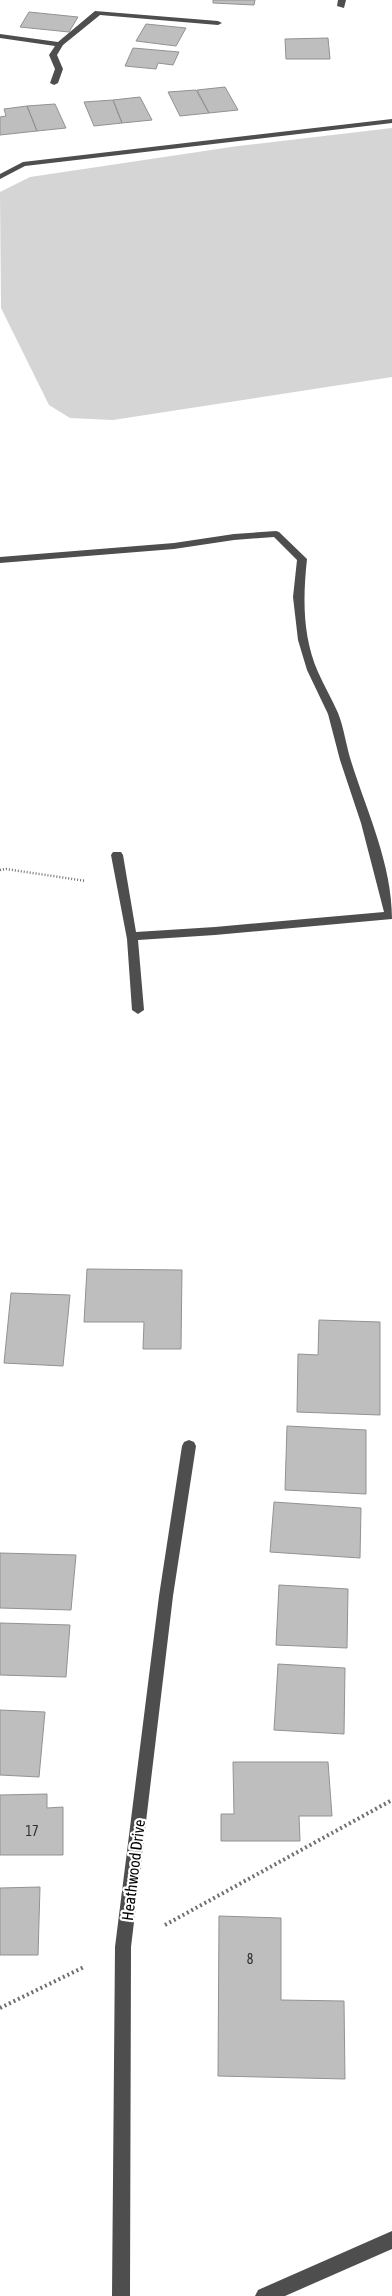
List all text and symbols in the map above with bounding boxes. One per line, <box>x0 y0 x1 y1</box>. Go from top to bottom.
street label: Heathwood Drive <box>118 1818 148 1922</box>
house number: 17 <box>25 1823 39 1839</box>
house number: 8 <box>247 1951 254 1967</box>

